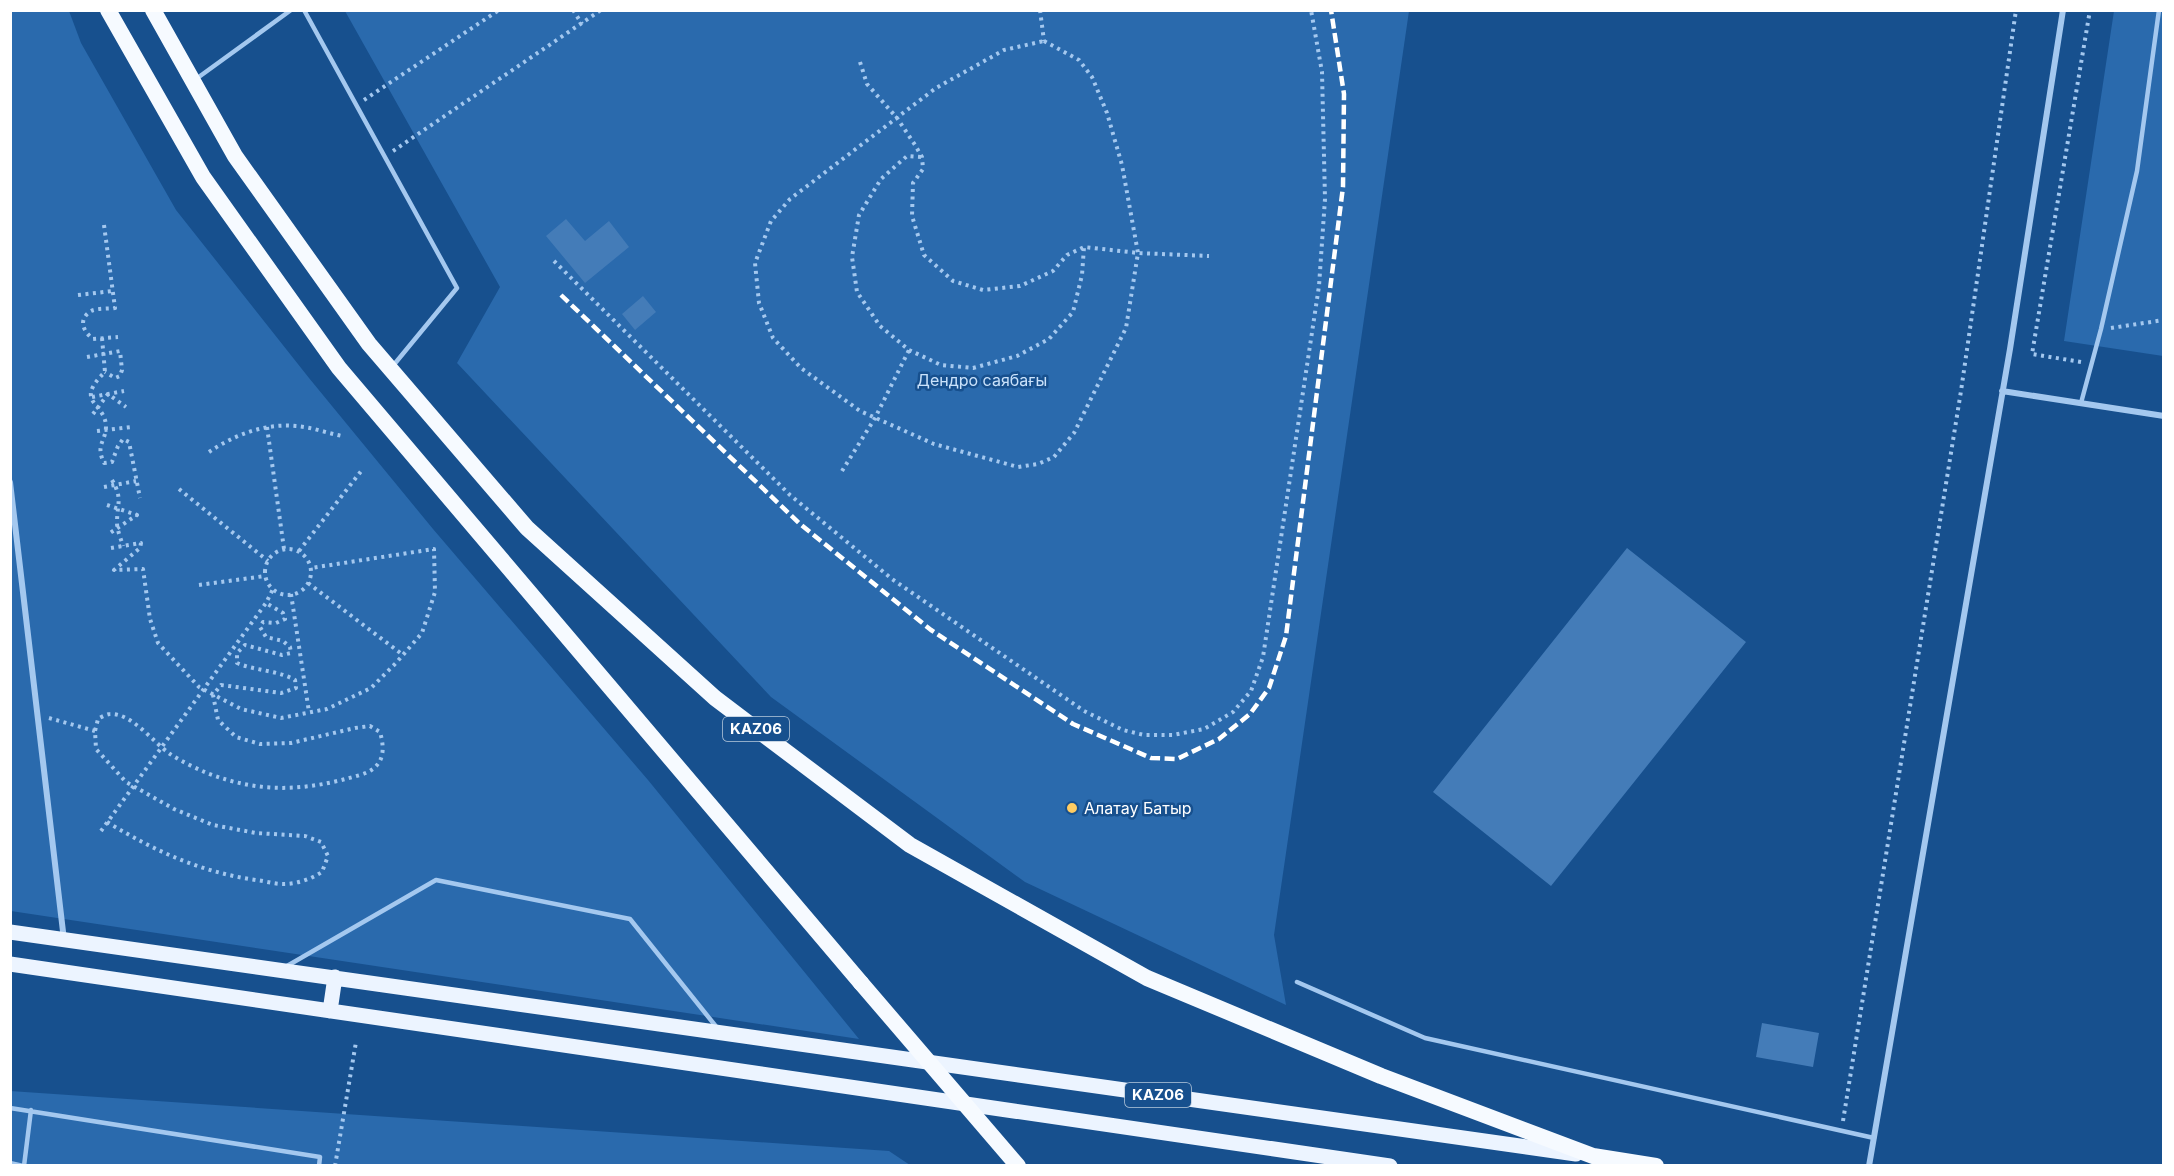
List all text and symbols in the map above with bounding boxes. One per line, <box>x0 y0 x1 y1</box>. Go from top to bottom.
park label: Дендро саябағы <box>917 370 1047 390</box>
road number: KАZ06 <box>723 717 789 741</box>
place label: Алатау Батыр <box>1084 798 1192 818</box>
marker: Алатау Батыр <box>1065 801 1079 815</box>
road number: KАZ06 <box>1125 1083 1191 1107</box>

